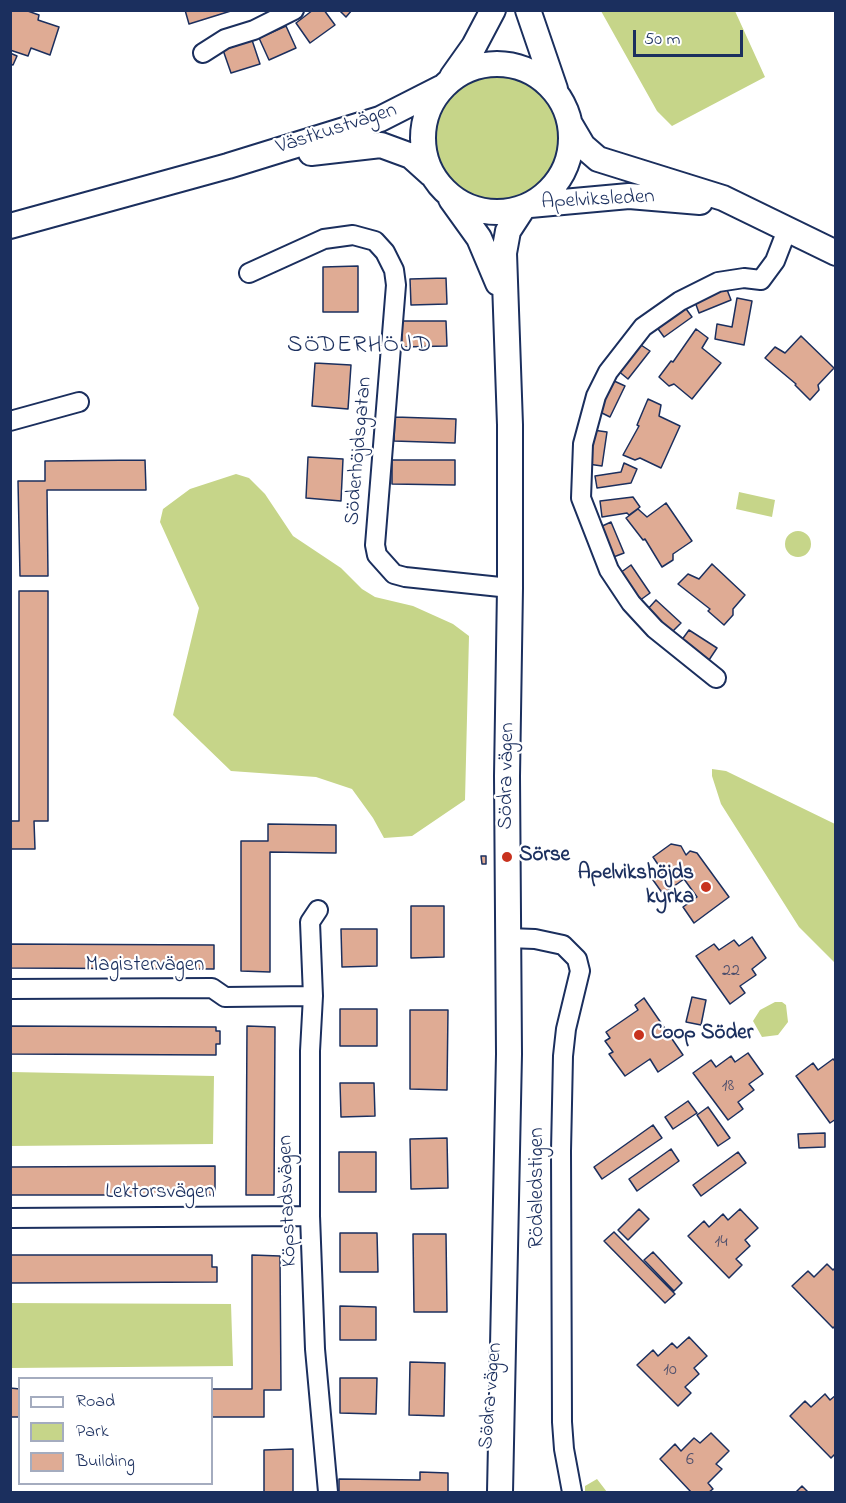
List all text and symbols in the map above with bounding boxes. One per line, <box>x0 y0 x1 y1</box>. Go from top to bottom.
scale bar <box>636 18 746 56</box>
text: 50 m <box>644 27 681 53</box>
street label: Västkustvägen <box>274 99 400 161</box>
street label: Apelviksleden <box>541 185 655 217</box>
district label: SÖDERHÖJD <box>287 333 433 361</box>
street label: Söderhöjdsgatan <box>341 376 379 526</box>
street label: Södra vägen <box>494 722 522 830</box>
place label: Sörse <box>519 844 570 870</box>
marker: Sörse <box>500 850 514 864</box>
place label: Apelvikshöjds kyrka <box>578 862 694 912</box>
marker: Apelvikshöjds kyrka <box>699 880 713 894</box>
street label: Magistervägen <box>86 954 204 980</box>
house number: 22 <box>722 961 740 983</box>
place label: Coop Söder <box>651 1022 753 1048</box>
marker: Coop Söder <box>632 1028 646 1042</box>
house number: 18 <box>722 1076 734 1098</box>
street label: Rödaledstigen <box>526 1127 552 1249</box>
street label: Köpstadsvägen <box>274 1135 304 1267</box>
street label: Lektorsvägen <box>105 1181 215 1207</box>
house number: 14 <box>714 1232 728 1254</box>
street label: Södra vägen <box>475 1341 509 1451</box>
house number: 10 <box>663 1360 677 1382</box>
legend <box>18 1377 213 1485</box>
text: Road <box>76 1389 115 1415</box>
text: Park <box>76 1419 109 1445</box>
text: Building <box>76 1449 135 1475</box>
house number: 6 <box>686 1450 694 1472</box>

